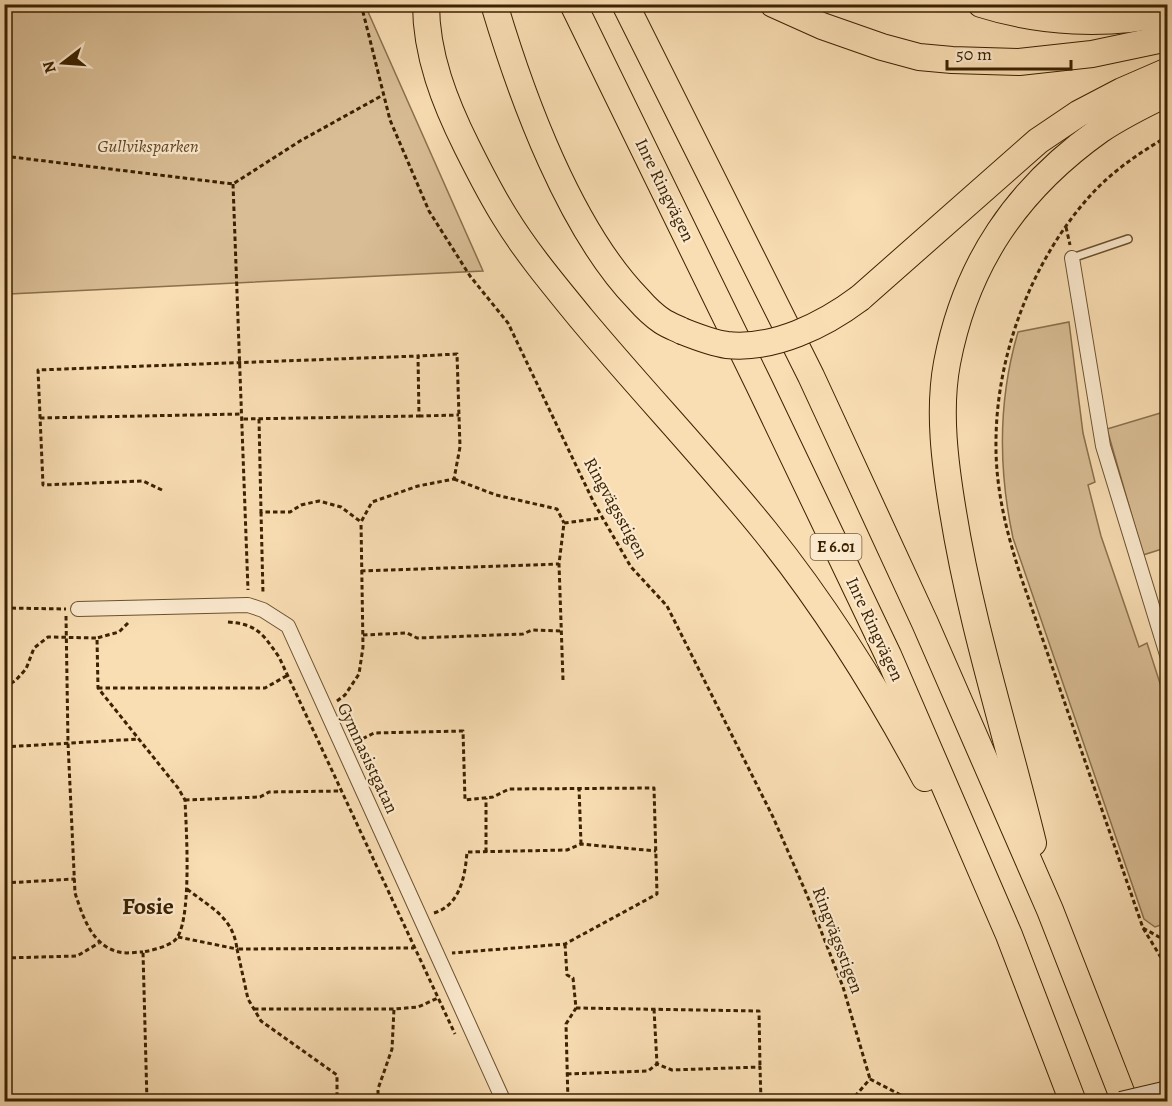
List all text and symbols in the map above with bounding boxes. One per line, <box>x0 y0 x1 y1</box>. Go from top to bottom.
north arrow <box>33 33 93 93</box>
scale bar <box>947 33 1072 71</box>
text: 50 m <box>956 42 992 66</box>
text: N <box>37 58 62 76</box>
park label: Gullviksparken <box>97 134 199 158</box>
street label: Inre Ringvägen <box>630 134 700 246</box>
street label: Ringvägsstigen <box>578 453 654 563</box>
road number: E 6.01 <box>810 534 862 560</box>
street label: Inre Ringvägen <box>840 573 910 685</box>
street label: Gymnasistgatan <box>332 699 404 817</box>
street label: Ringvägsstigen <box>807 883 869 997</box>
district label: Fosie <box>122 890 174 922</box>

